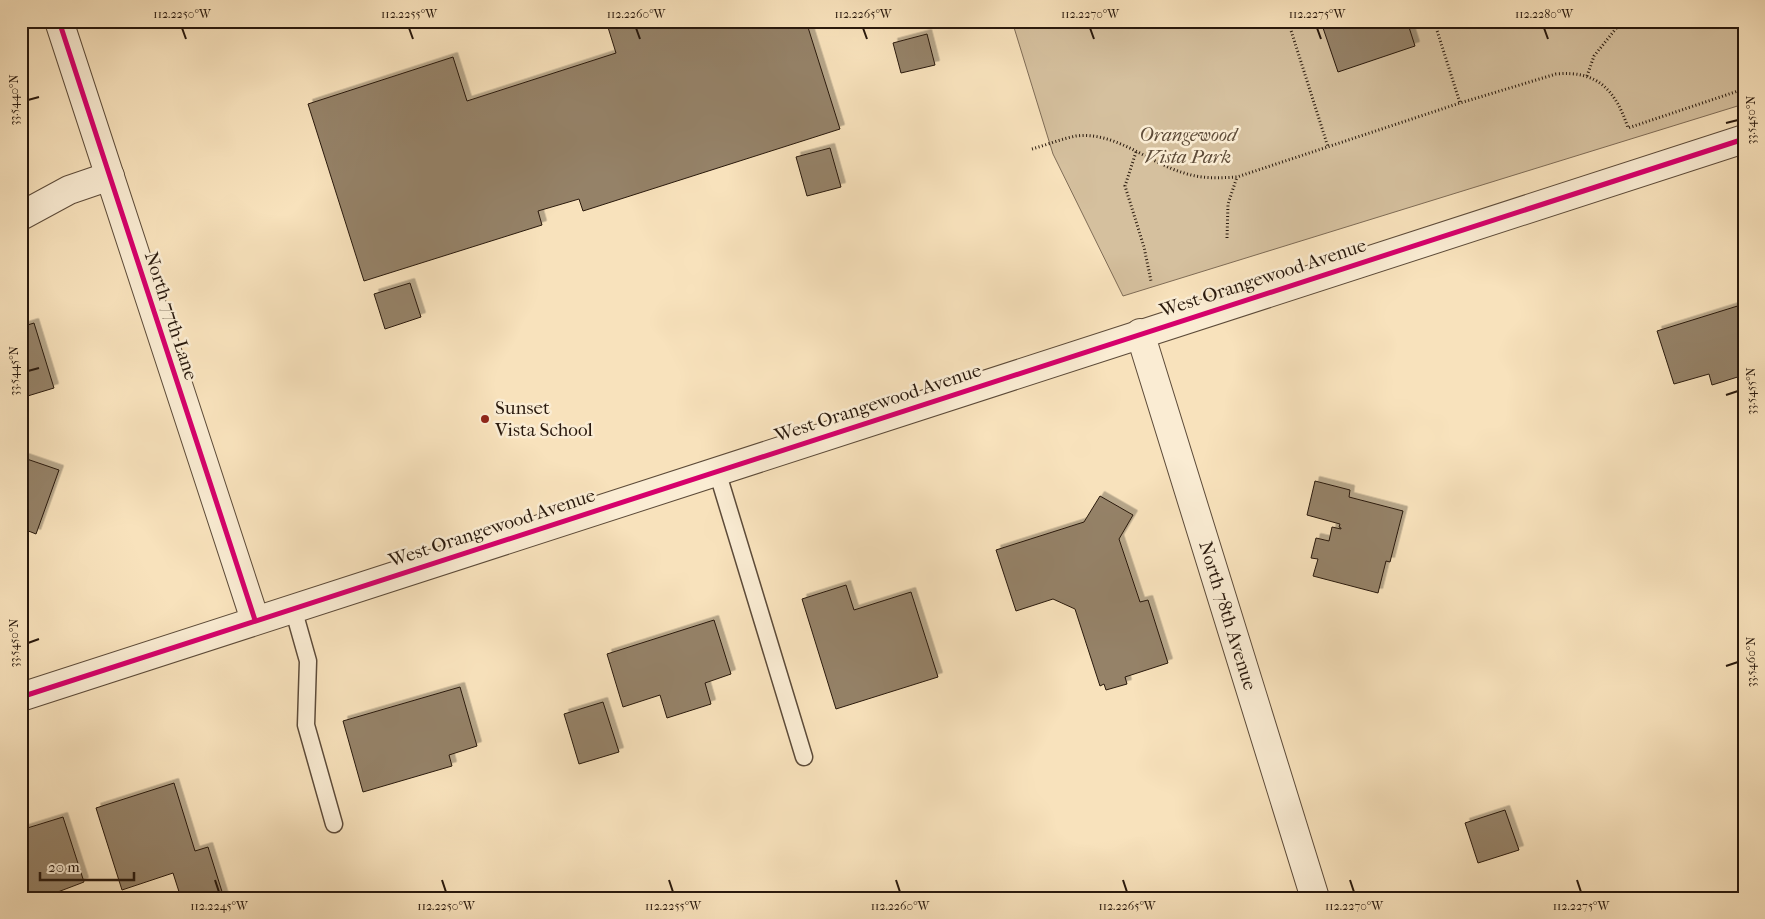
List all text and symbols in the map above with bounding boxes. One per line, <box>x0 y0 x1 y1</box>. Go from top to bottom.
text: 112.2250°W <box>153 7 212 21</box>
text: 112.2255°W <box>381 7 438 21</box>
text: 112.2260°W <box>607 7 667 21</box>
text: 112.2265°W <box>834 7 893 21</box>
text: 112.2270°W <box>1061 7 1120 21</box>
text: 112.2275°W <box>1289 7 1346 21</box>
text: 112.2280°W <box>1515 7 1574 21</box>
text: 33.5440°N <box>7 74 21 126</box>
text: 33.5450°N <box>1744 96 1758 144</box>
park label: Orangewood Vista Park <box>1139 124 1239 168</box>
street label: West Orangewood Avenue <box>1156 234 1369 322</box>
street label: North 77th Lane <box>140 249 202 383</box>
text: 33.5445°N <box>7 346 21 396</box>
street label: West Orangewood Avenue <box>771 359 984 447</box>
text: 33.5455°N <box>1744 367 1758 415</box>
place label: Sunset Vista School <box>494 397 593 441</box>
marker: Sunset Vista School <box>479 413 491 425</box>
street label: West Orangewood Avenue <box>385 484 598 572</box>
street label: North 78th Avenue <box>1194 538 1261 693</box>
text: 33.5450°N <box>7 619 21 667</box>
text: 33.5460°N <box>1744 637 1758 687</box>
scale bar <box>40 849 134 881</box>
text: 20 m <box>48 858 80 876</box>
text: 112.2245°W <box>190 899 249 913</box>
text: 112.2250°W <box>417 899 476 913</box>
text: 112.2255°W <box>645 899 702 913</box>
text: 112.2260°W <box>871 899 931 913</box>
text: 112.2265°W <box>1098 899 1157 913</box>
text: 112.2270°W <box>1325 899 1384 913</box>
text: 112.2275°W <box>1553 899 1610 913</box>

